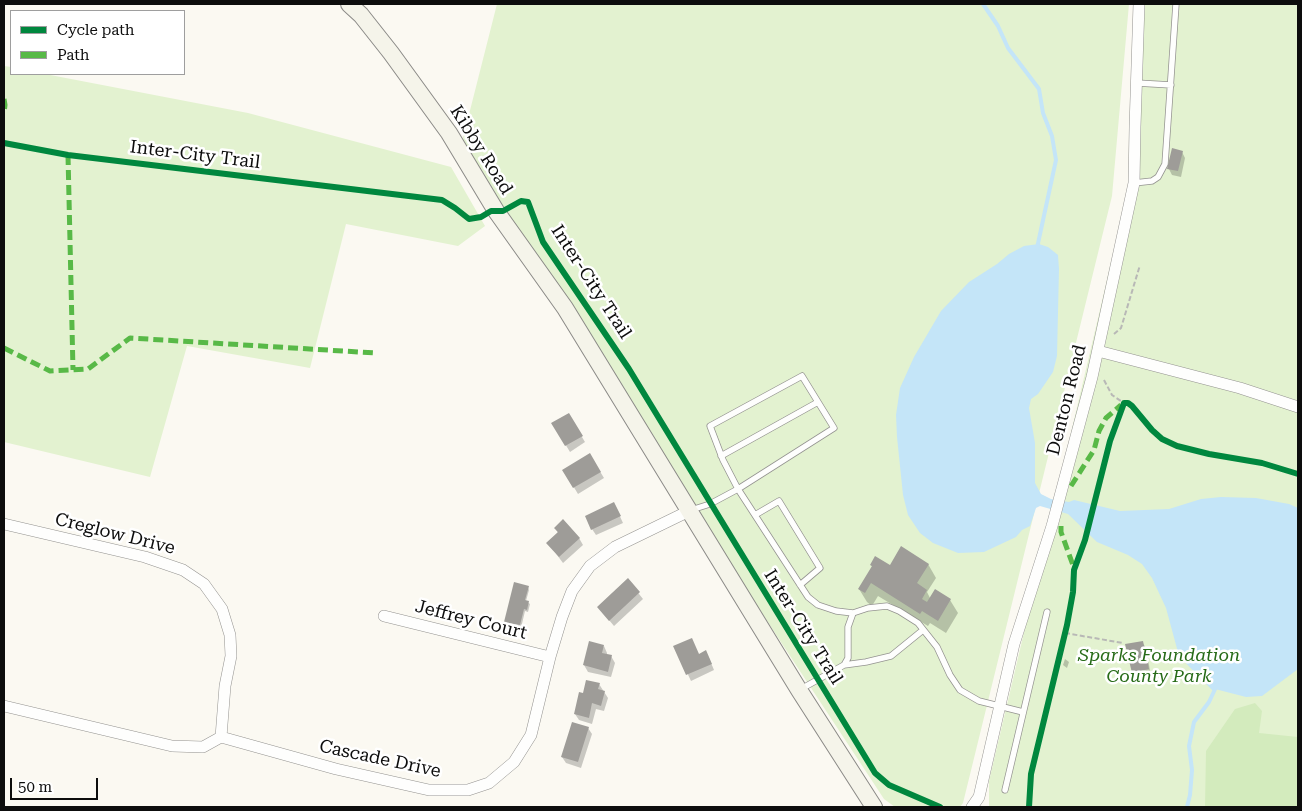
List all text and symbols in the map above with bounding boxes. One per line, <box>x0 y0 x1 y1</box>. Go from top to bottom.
legend <box>10 10 185 75</box>
text: Cycle path <box>57 21 134 39</box>
text: Path <box>57 46 90 64</box>
street label: Kibby Road <box>445 101 517 199</box>
street label: Inter-City Trail <box>129 136 261 174</box>
street label: Inter-City Trail <box>546 221 636 343</box>
street label: Denton Road <box>1043 342 1091 458</box>
street label: Creglow Drive <box>53 509 177 559</box>
street label: Inter-City Trail <box>759 566 847 688</box>
street label: Jeffrey Court <box>413 596 529 644</box>
park label: Sparks Foundation County Park <box>1078 645 1240 688</box>
street label: Cascade Drive <box>317 736 443 782</box>
scale bar <box>12 768 100 800</box>
text: 50 m <box>18 778 52 796</box>

